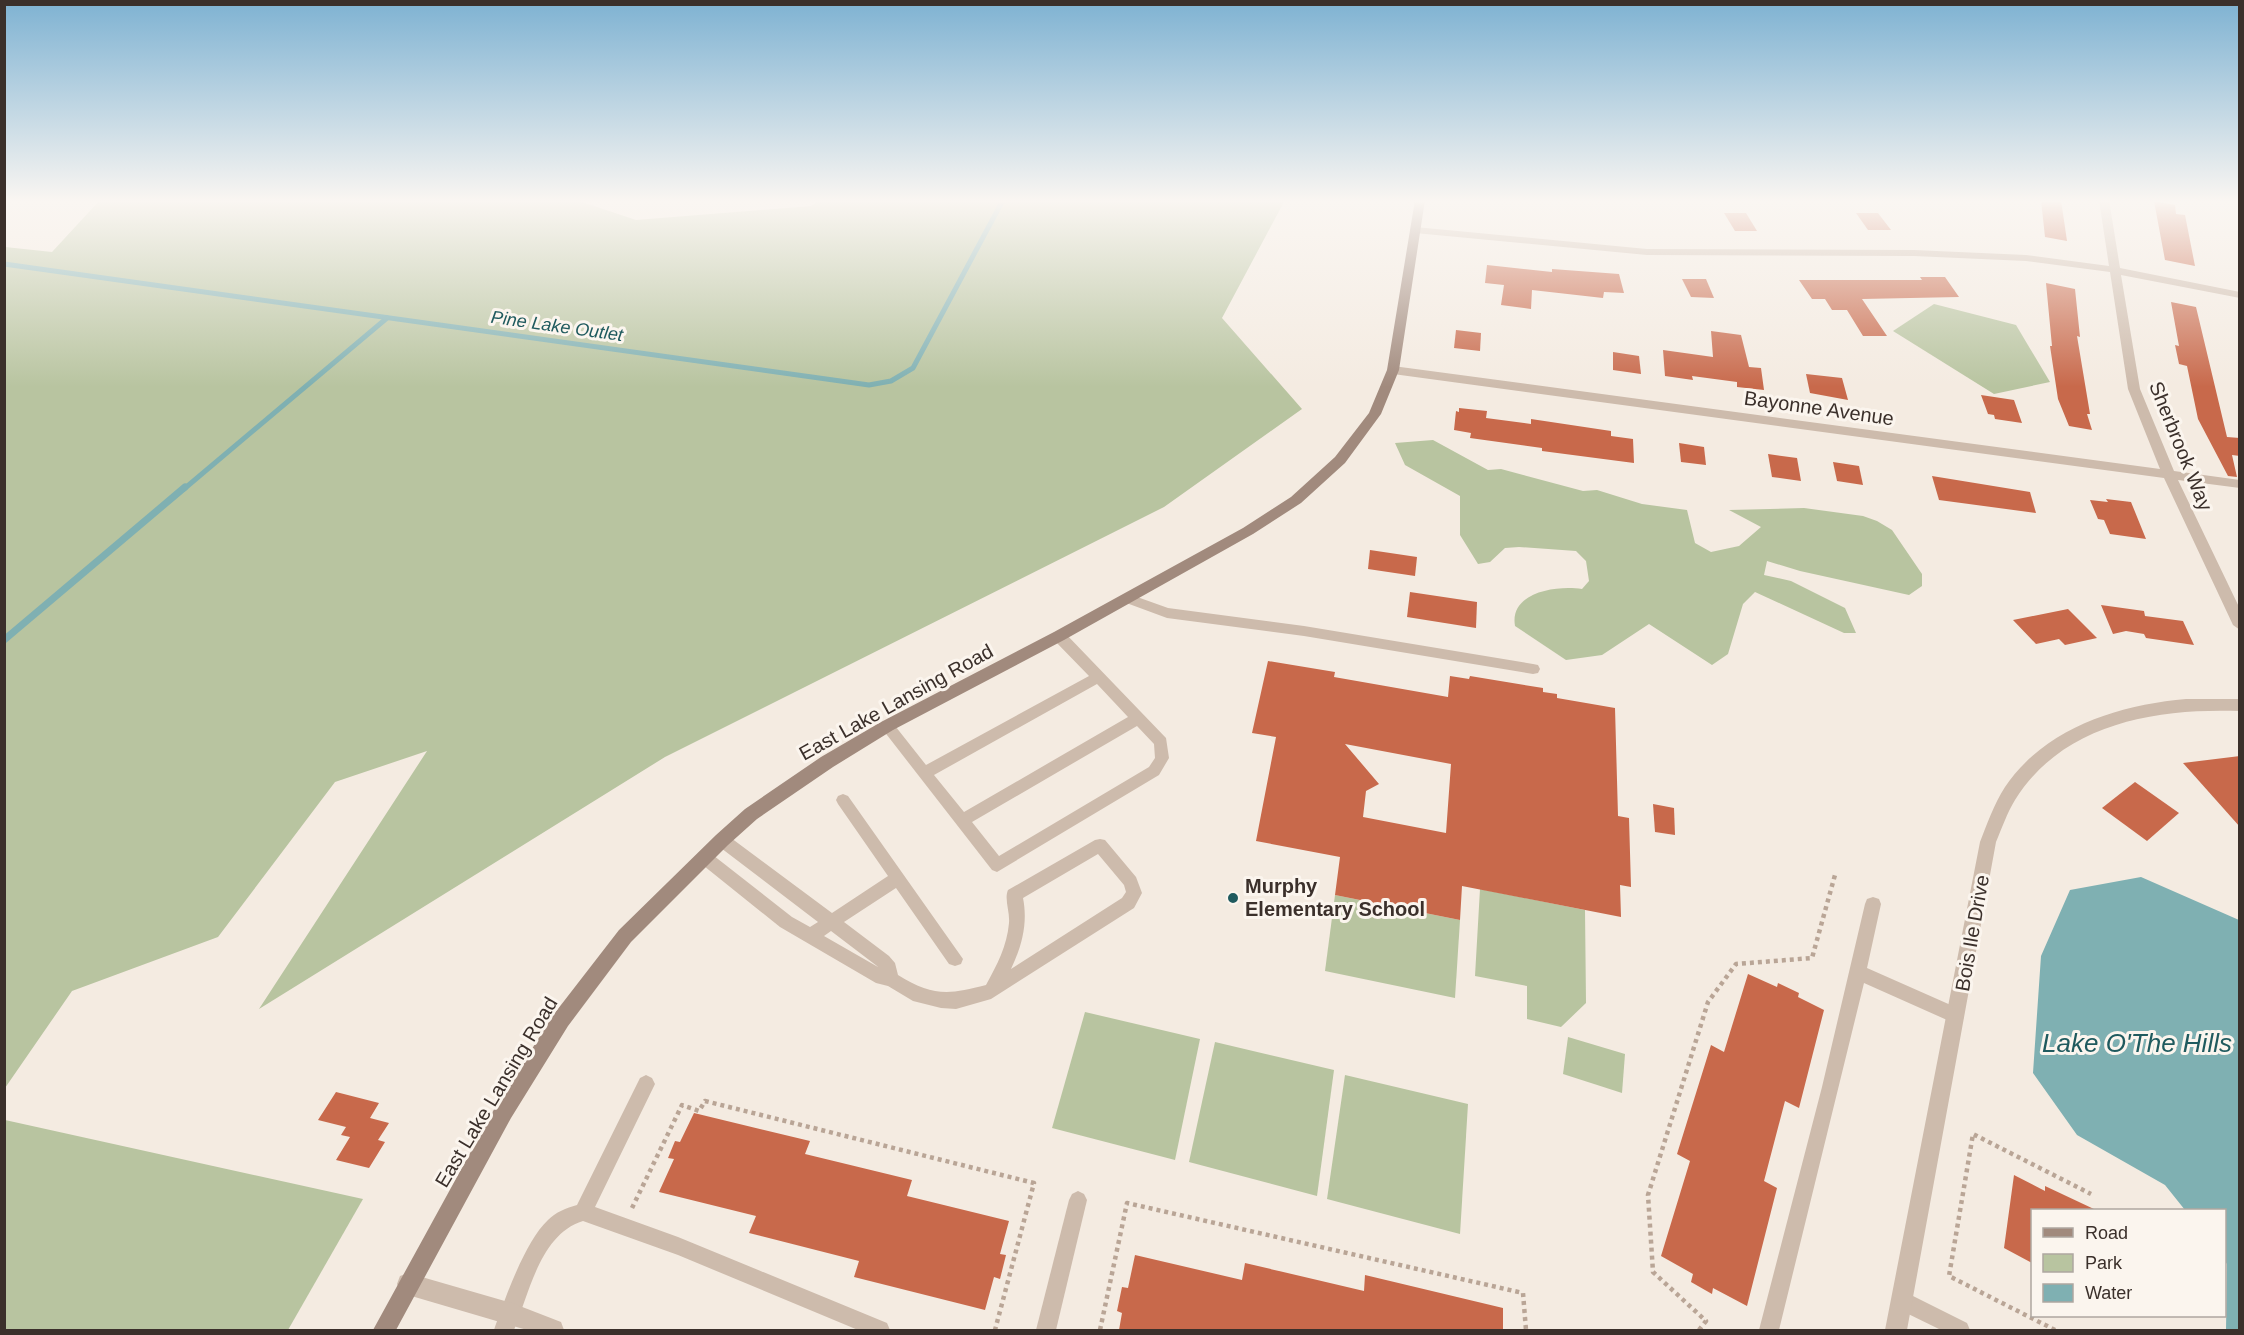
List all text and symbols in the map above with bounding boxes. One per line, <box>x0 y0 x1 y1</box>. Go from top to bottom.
water label: Pine Lake Outlet <box>490 307 625 345</box>
street label: Sherbrook Way <box>2145 378 2217 514</box>
street label: Bayonne Avenue <box>1743 387 1895 429</box>
street label: East Lake Lansing Road <box>795 640 997 764</box>
street label: Bois Ile Drive <box>1951 873 1993 993</box>
place label: Murphy Elementary School <box>1245 875 1425 920</box>
marker: Murphy Elementary School <box>1226 891 1240 905</box>
street label: East Lake Lansing Road <box>430 993 562 1191</box>
water label: Lake O'The Hills <box>2042 1028 2232 1058</box>
legend <box>2031 1209 2226 1317</box>
text: Road <box>2085 1223 2128 1243</box>
text: Park <box>2085 1253 2123 1273</box>
text: Water <box>2085 1283 2132 1303</box>

